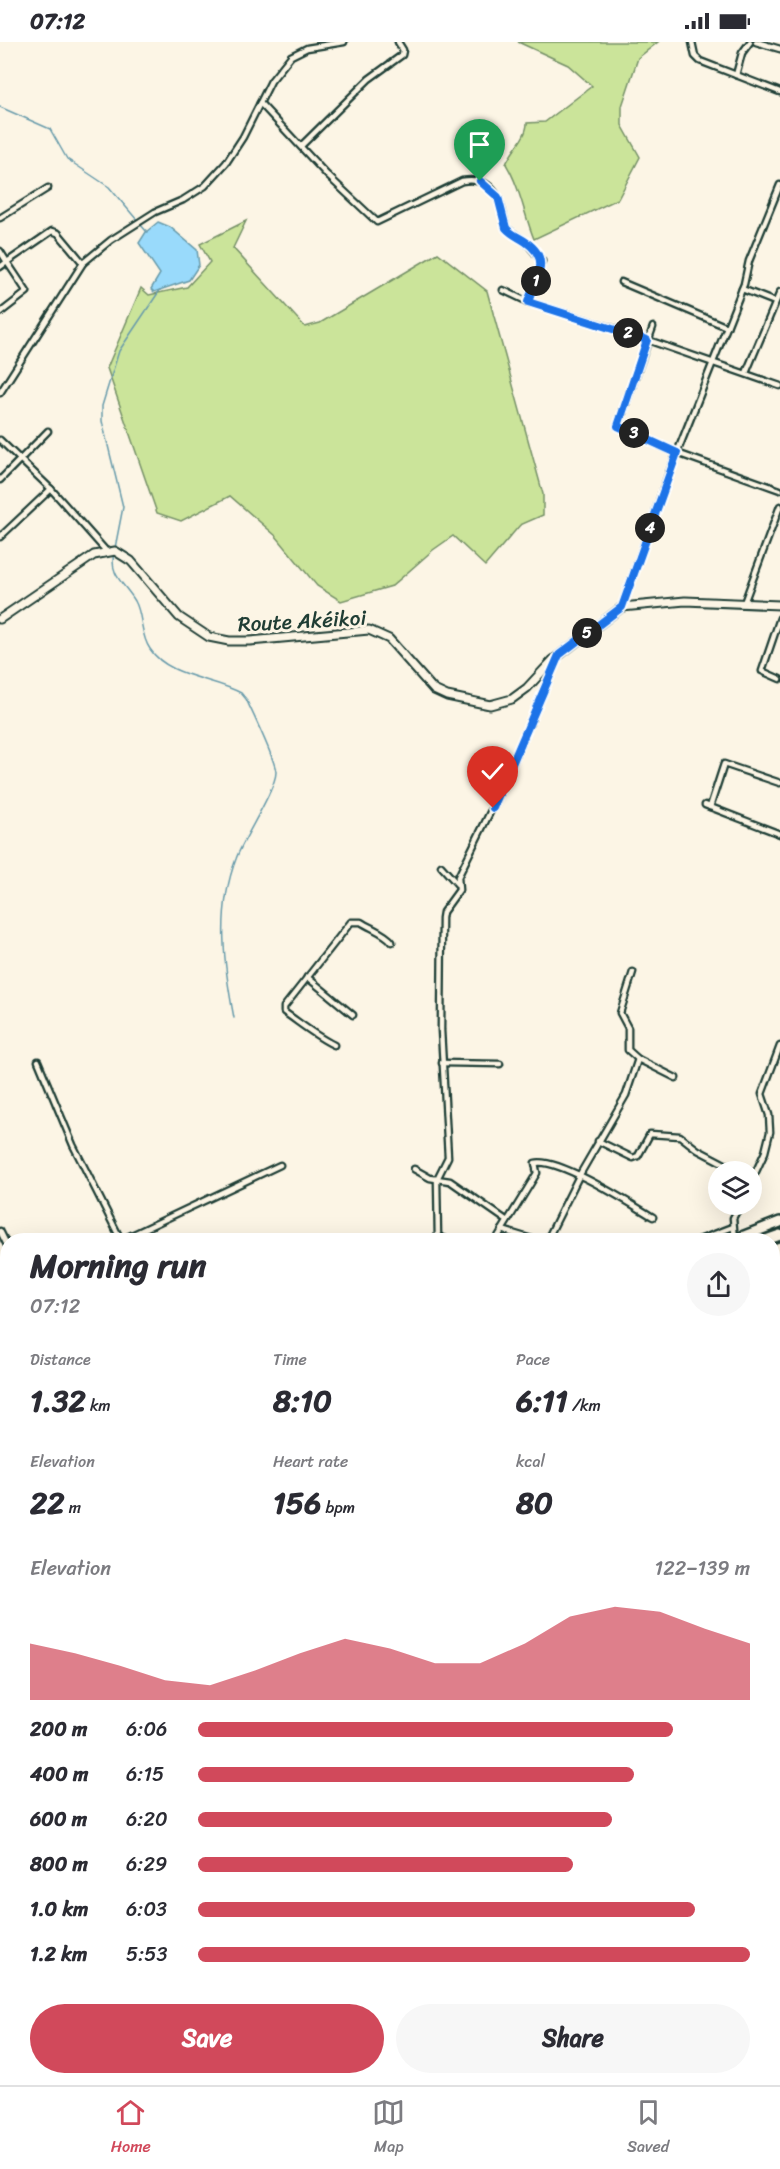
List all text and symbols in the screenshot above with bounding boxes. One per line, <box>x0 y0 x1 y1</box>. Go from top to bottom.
text: 07:12 <box>30 2 85 41</box>
pin <box>454 119 505 181</box>
icon: arrive <box>463 128 496 161</box>
pin: 1 <box>521 266 551 296</box>
text: 1 <box>533 266 539 295</box>
pin: 2 <box>613 318 643 348</box>
text: 2 <box>623 318 633 347</box>
pin: 3 <box>619 418 649 448</box>
text: 3 <box>630 418 638 447</box>
pin: 4 <box>635 513 665 543</box>
text: 4 <box>645 513 655 542</box>
street label: Route Akéikoi <box>237 599 368 643</box>
pin: 5 <box>572 618 602 648</box>
text: 5 <box>582 618 592 647</box>
pin <box>467 746 518 808</box>
icon: check <box>476 755 509 788</box>
map controls <box>708 1161 762 1215</box>
button: layers <box>708 1161 762 1215</box>
text: Morning run <box>30 1237 206 1295</box>
button: share <box>687 1253 750 1316</box>
text: 07:12 <box>30 1289 80 1324</box>
text: Distance <box>30 1345 91 1374</box>
text: Time <box>273 1345 307 1374</box>
text: Pace <box>516 1345 550 1374</box>
text: 1.32 <box>30 1374 86 1428</box>
text: 8:10 <box>273 1374 332 1428</box>
text: 6:11 <box>516 1374 568 1428</box>
text: km <box>86 1391 111 1420</box>
text: /km <box>568 1391 601 1420</box>
text: Elevation <box>30 1447 95 1476</box>
text: Heart rate <box>273 1447 348 1476</box>
text: kcal <box>516 1447 545 1476</box>
text: 22 <box>30 1476 65 1530</box>
text: 156 <box>273 1476 321 1530</box>
text: 80 <box>516 1476 553 1530</box>
text: m <box>65 1493 81 1522</box>
text: bpm <box>321 1493 355 1522</box>
text: Elevation <box>30 1551 111 1586</box>
text: 122–139 m <box>655 1551 750 1586</box>
text: 200 m <box>30 1712 87 1747</box>
text: 6:06 <box>126 1712 167 1747</box>
text: 400 m <box>30 1757 88 1792</box>
text: 6:15 <box>126 1757 164 1792</box>
text: 600 m <box>30 1802 87 1837</box>
text: 6:20 <box>126 1802 168 1837</box>
text: 800 m <box>30 1847 88 1882</box>
text: 6:29 <box>126 1847 167 1882</box>
text: 1.0 km <box>30 1892 88 1927</box>
text: 6:03 <box>126 1892 167 1927</box>
text: 1.2 km <box>30 1937 87 1972</box>
text: 5:53 <box>126 1937 167 1972</box>
button: Save <box>30 2004 384 2073</box>
button: Share <box>396 2004 750 2073</box>
tab: Home <box>111 2096 151 2161</box>
tab: Map <box>372 2096 405 2161</box>
tab: Saved <box>627 2096 669 2161</box>

